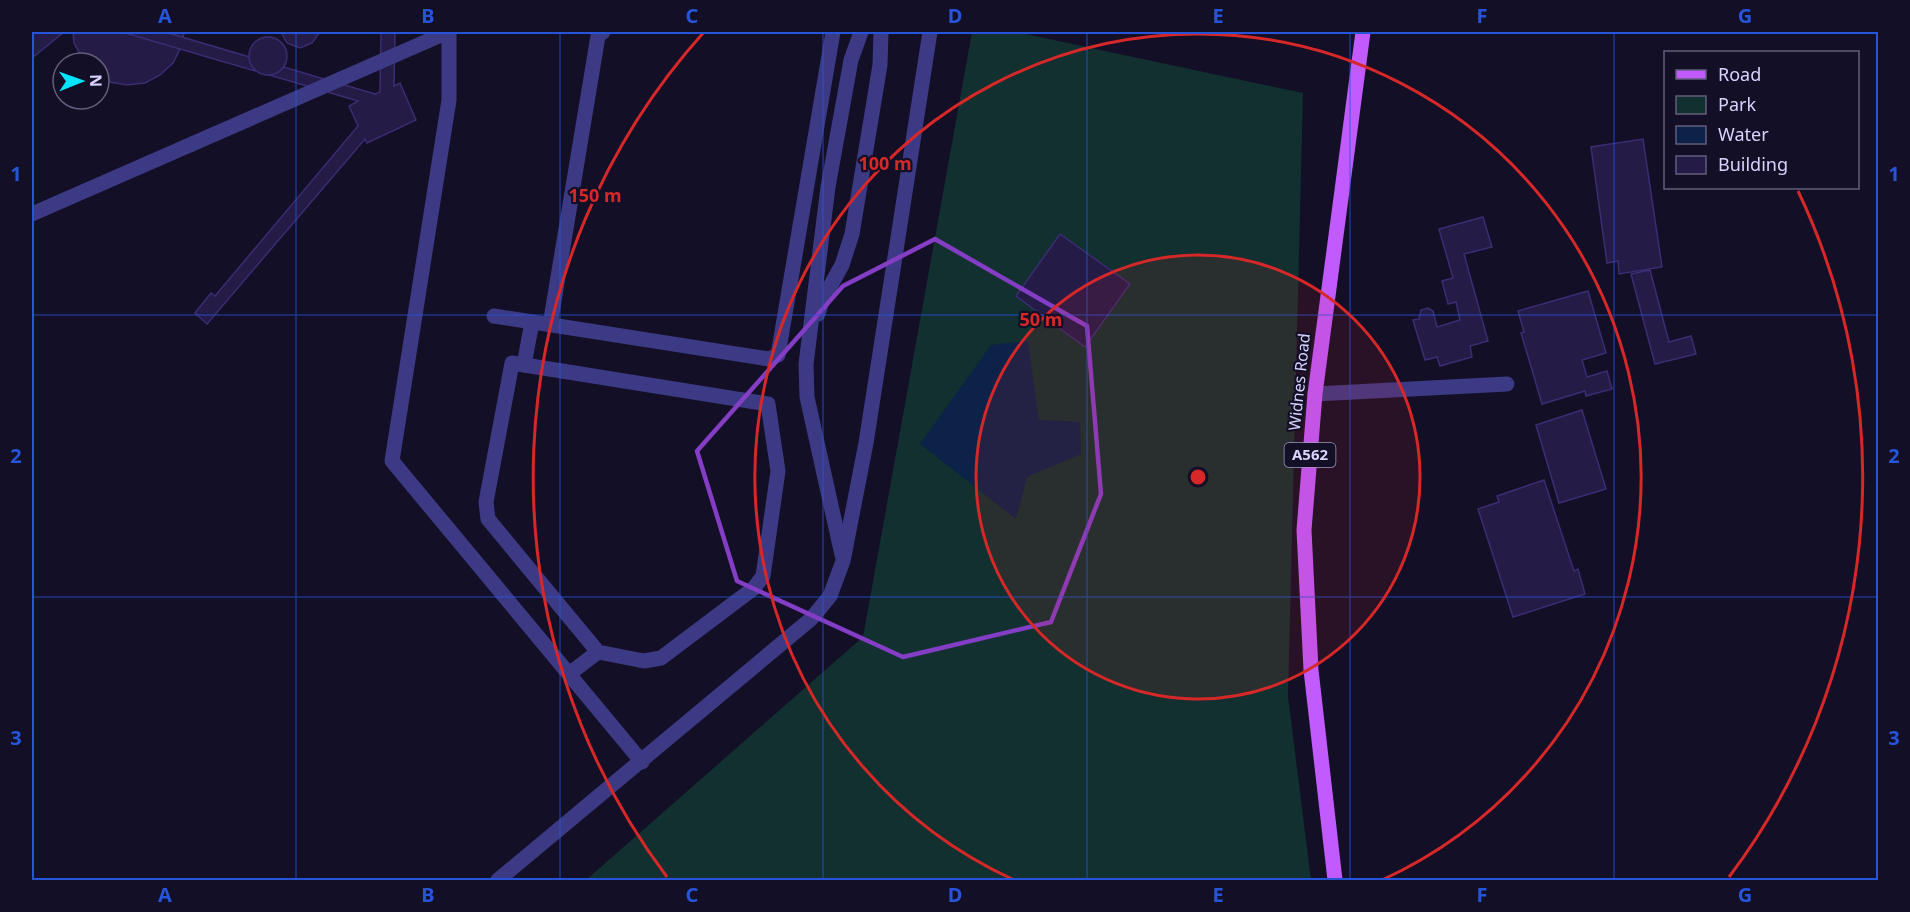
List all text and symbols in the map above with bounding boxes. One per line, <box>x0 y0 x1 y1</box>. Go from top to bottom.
text: A <box>158 2 172 29</box>
text: B <box>421 2 435 29</box>
text: C <box>686 2 699 29</box>
text: D <box>948 2 962 29</box>
text: E <box>1212 2 1224 29</box>
text: F <box>1477 2 1487 29</box>
text: G <box>1738 2 1752 29</box>
north arrow <box>51 51 111 111</box>
legend <box>1664 51 1859 189</box>
text: Road <box>1718 62 1761 86</box>
text: N <box>85 74 107 87</box>
text: Park <box>1718 92 1756 116</box>
text: Water <box>1718 122 1769 146</box>
text: 100 m <box>858 151 912 175</box>
text: Building <box>1718 152 1788 176</box>
text: 1 <box>10 160 22 187</box>
text: 1 <box>1888 160 1900 187</box>
text: 150 m <box>568 183 622 207</box>
text: 50 m <box>1020 307 1062 331</box>
street label: Widnes Road <box>1283 332 1315 432</box>
text: 2 <box>10 442 22 469</box>
text: 2 <box>1888 442 1900 469</box>
road number: A562 <box>1284 443 1336 467</box>
centre of rings <box>1188 467 1208 487</box>
text: 3 <box>10 724 22 751</box>
text: 3 <box>1888 724 1900 751</box>
text: A <box>158 881 172 908</box>
text: B <box>421 881 435 908</box>
text: C <box>686 881 699 908</box>
text: D <box>948 881 962 908</box>
text: E <box>1212 881 1224 908</box>
text: F <box>1477 881 1487 908</box>
text: G <box>1738 881 1752 908</box>

